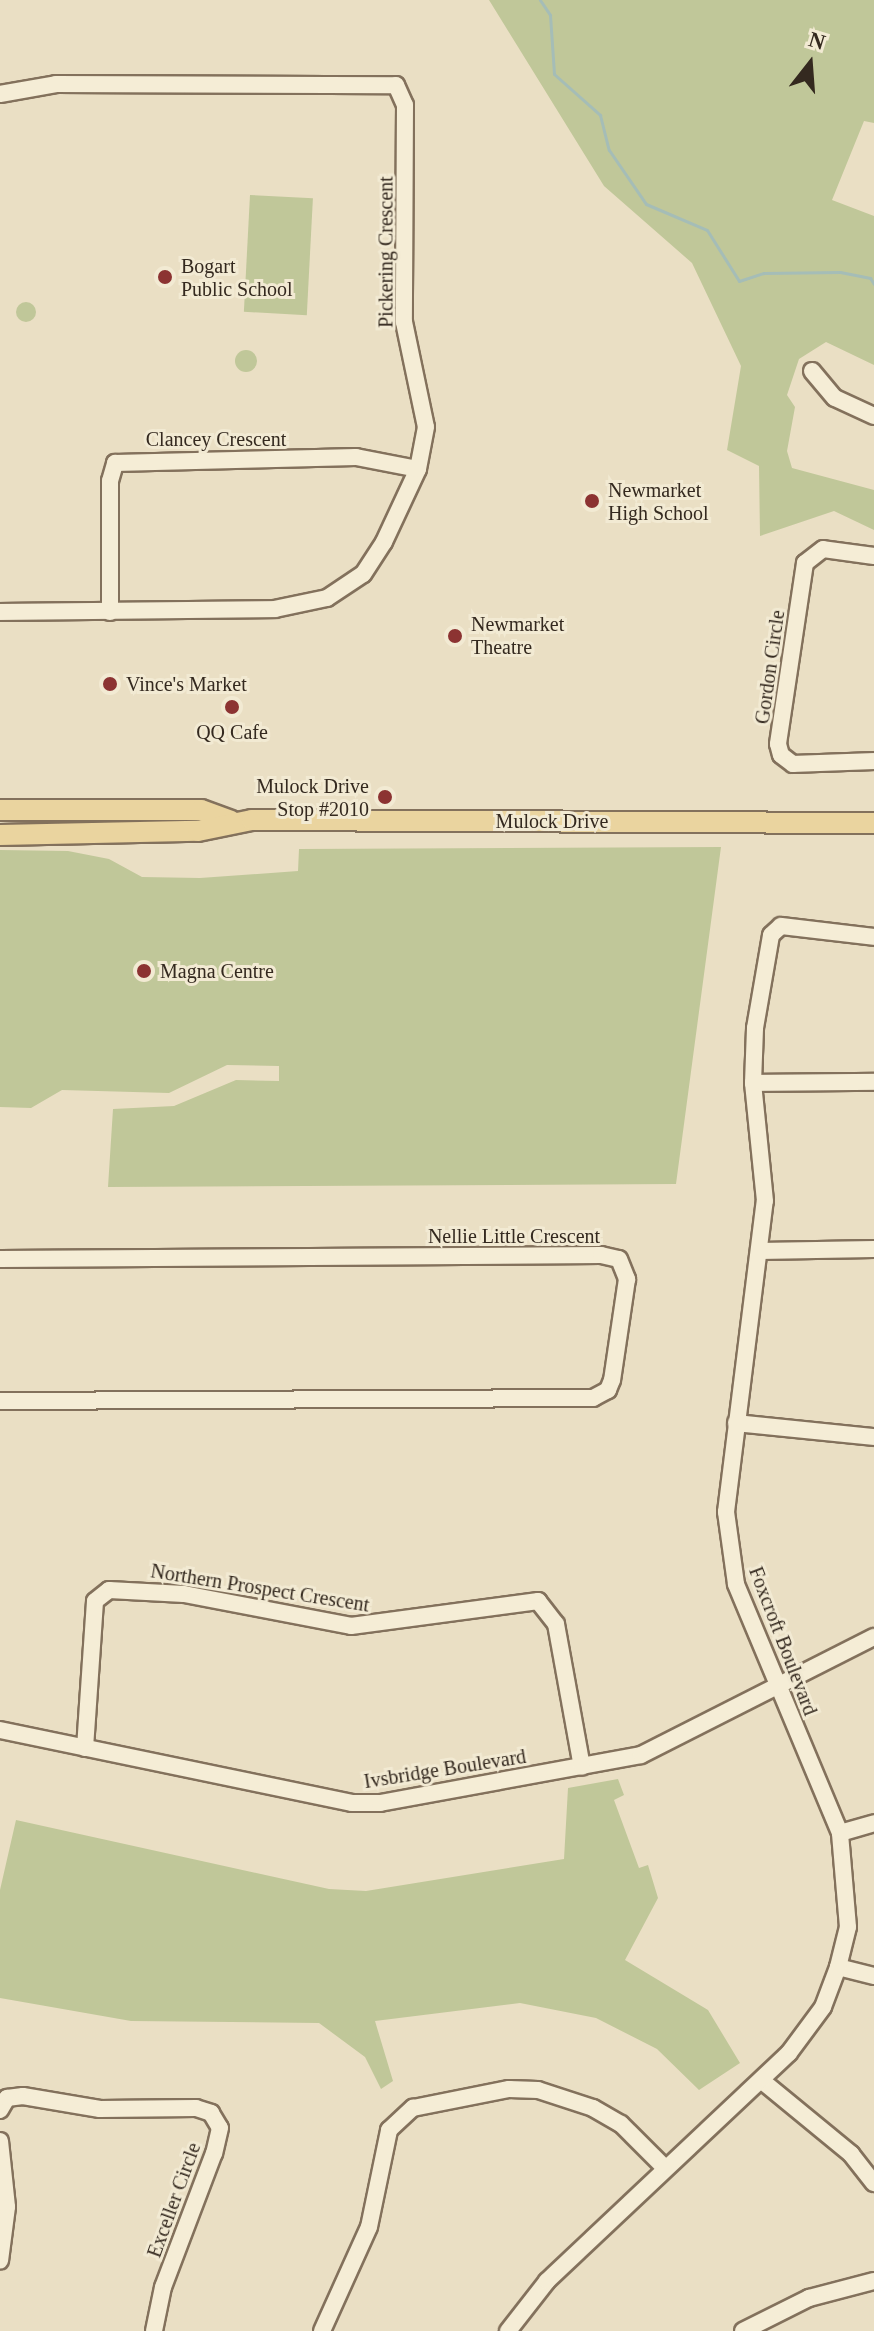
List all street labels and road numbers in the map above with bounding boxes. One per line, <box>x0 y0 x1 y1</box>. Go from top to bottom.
street label: Pickering Crescent <box>374 176 398 328</box>
street label: Clancey Crescent <box>146 427 286 451</box>
street label: Gordon Circle <box>750 608 790 726</box>
street label: Mulock Drive <box>496 809 608 833</box>
street label: Nellie Little Crescent <box>428 1224 600 1248</box>
street label: Northern Prospect Crescent <box>149 1559 371 1617</box>
street label: Foxcroft Boulevard <box>744 1563 822 1719</box>
street label: Ivsbridge Boulevard <box>362 1744 528 1794</box>
street label: Exceller Circle <box>142 2139 206 2261</box>

